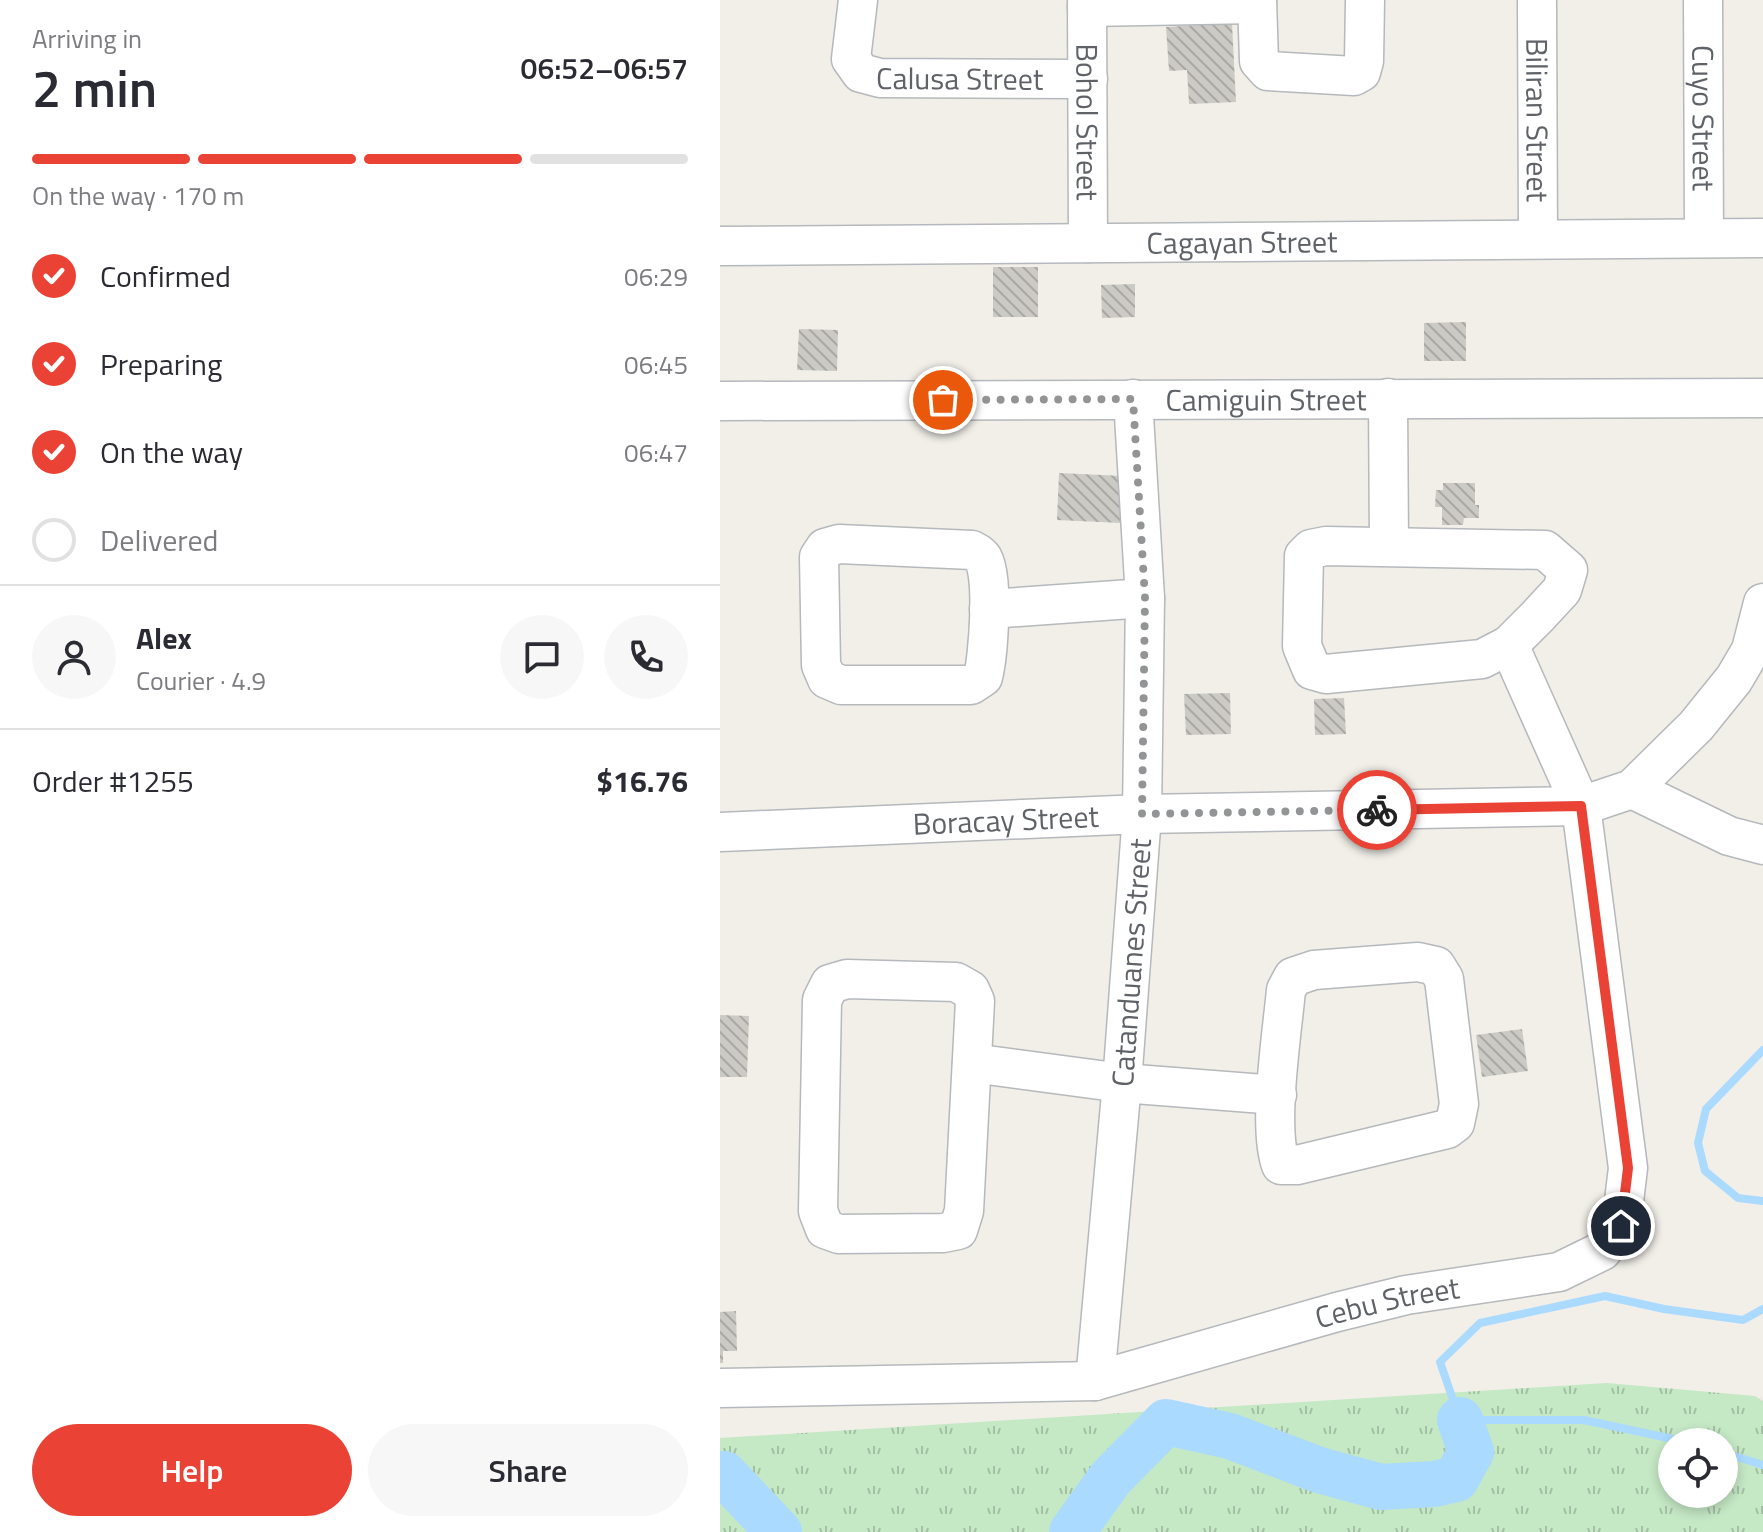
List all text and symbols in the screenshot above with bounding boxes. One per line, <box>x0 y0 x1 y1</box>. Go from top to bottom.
text: Arriving in <box>32 19 142 58</box>
street label: Biliran Street <box>1514 38 1561 203</box>
street label: Bohol Street <box>1064 43 1111 201</box>
text: 06:52–06:57 <box>521 45 688 91</box>
street label: Cuyo Street <box>1680 45 1727 192</box>
text: 2 min <box>32 48 157 127</box>
street label: Calusa Street <box>876 55 1044 102</box>
text: On the way · 170 m <box>32 176 244 215</box>
street label: Cagayan Street <box>1146 218 1338 266</box>
text: Confirmed <box>100 253 231 299</box>
icon: check <box>32 254 76 298</box>
text: 06:29 <box>624 257 688 296</box>
text: Preparing <box>100 341 222 387</box>
icon: check <box>32 342 76 386</box>
text: 06:45 <box>624 345 688 384</box>
pin <box>909 366 977 434</box>
street label: Camiguin Street <box>1165 376 1367 423</box>
icon: bag <box>921 378 965 422</box>
text: On the way <box>100 429 243 475</box>
icon: check <box>32 430 76 474</box>
text: 06:47 <box>624 433 688 472</box>
text: Delivered <box>100 517 218 563</box>
button: person <box>32 615 116 699</box>
text: Alex <box>136 615 192 661</box>
button: chat <box>500 615 584 699</box>
button: phone <box>604 615 688 699</box>
text: Courier · 4.9 <box>136 661 266 700</box>
text: Order #1255 <box>32 758 194 804</box>
text: $16.76 <box>596 758 688 804</box>
courier <box>1337 770 1417 850</box>
icon: bike <box>1355 788 1399 832</box>
street label: Boracay Street <box>912 793 1100 847</box>
street label: Catanduanes Street <box>1099 836 1163 1088</box>
pin <box>1587 1192 1655 1260</box>
icon: home <box>1599 1204 1643 1248</box>
street label: Cebu Street <box>1309 1264 1463 1340</box>
button: Help <box>32 1424 352 1516</box>
button: Share <box>368 1424 688 1516</box>
map controls <box>1658 1428 1738 1508</box>
button: locate <box>1658 1428 1738 1508</box>

